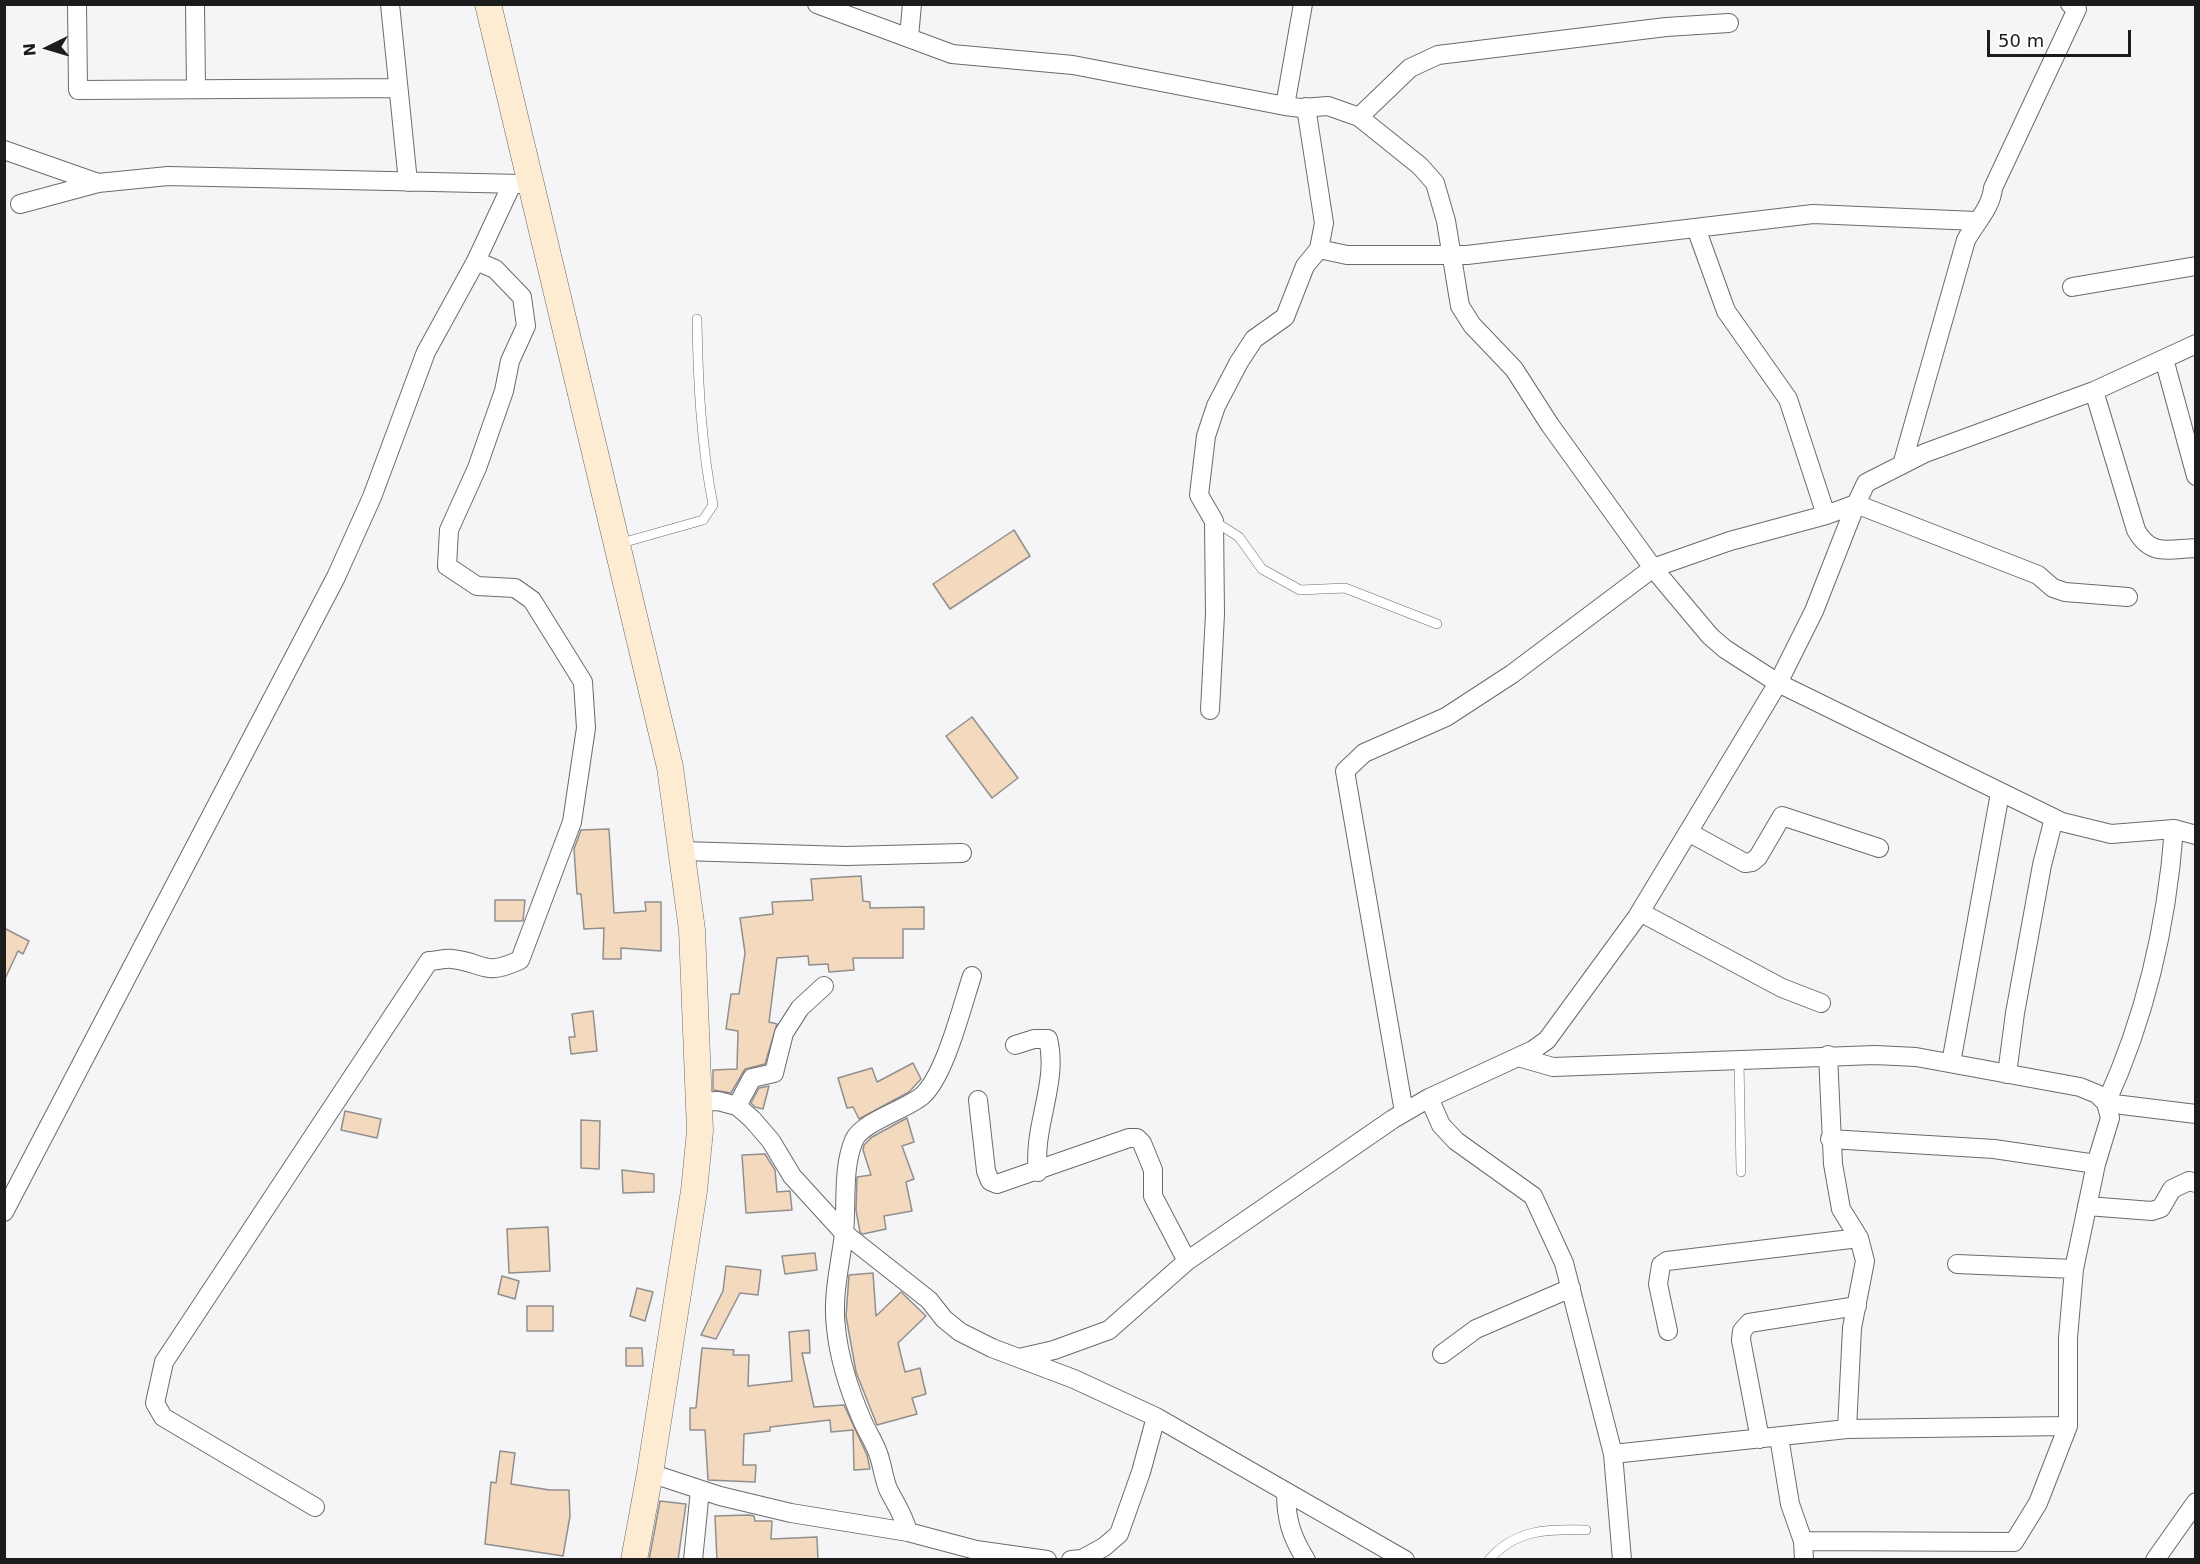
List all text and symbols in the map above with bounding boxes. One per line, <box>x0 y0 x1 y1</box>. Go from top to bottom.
north arrow <box>18 18 78 78</box>
scale bar <box>1990 18 2134 56</box>
text: 50 m <box>1998 30 2044 51</box>
text: N <box>20 42 40 57</box>

